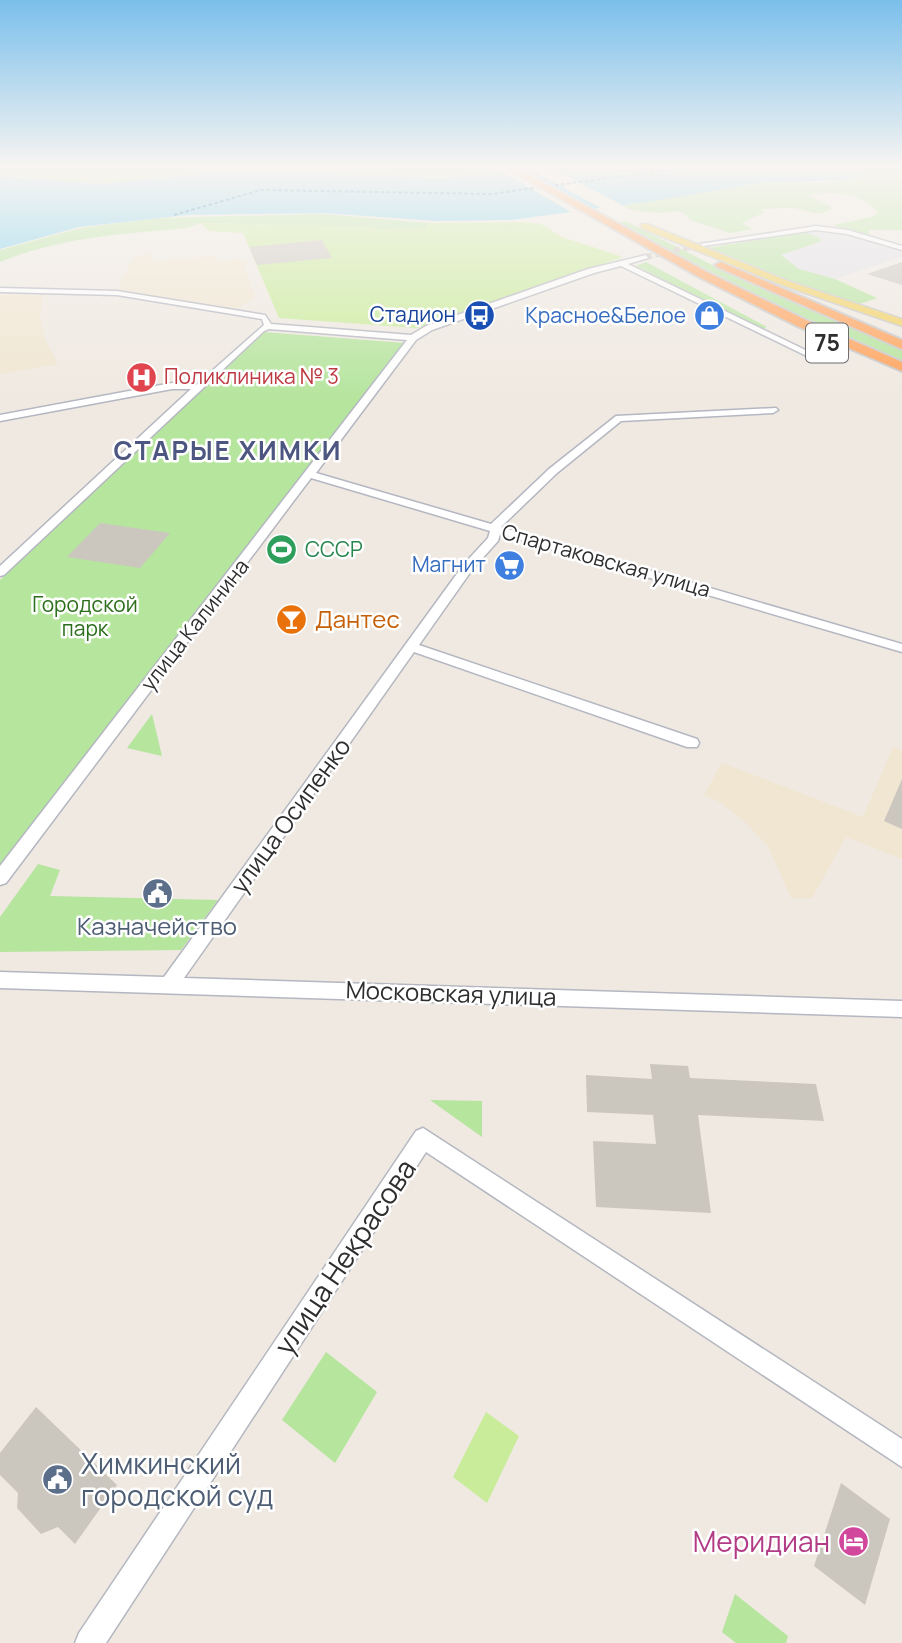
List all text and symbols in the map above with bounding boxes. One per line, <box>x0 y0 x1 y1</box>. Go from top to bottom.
bus stop icon: Стадион <box>462 298 496 332</box>
shop icon: Красное&Белое <box>692 299 726 333</box>
place label: Стадион <box>370 300 456 328</box>
place label: Красное&Белое <box>525 301 686 329</box>
road number: 75 <box>806 324 848 362</box>
hospital icon: Поликлиника № 3 <box>124 360 158 394</box>
place label: Поликлиника № 3 <box>164 362 339 390</box>
district label: СТАРЫЕ ХИМКИ <box>114 432 342 468</box>
street label: Спартаковская улица <box>499 517 714 603</box>
sports icon: СССР <box>265 533 299 567</box>
place label: СССР <box>305 535 363 563</box>
supermarket icon: Магнит <box>492 548 526 582</box>
place label: Магнит <box>412 550 486 578</box>
street label: улица Калинина <box>134 553 255 696</box>
park label: Городской парк <box>32 590 138 642</box>
place label: Дантес <box>315 602 400 635</box>
bar icon: Дантес <box>275 603 309 637</box>
street label: улица Осипенко <box>222 731 357 900</box>
public building icon: Казначейство <box>140 876 174 910</box>
place label: Казначейство <box>77 909 237 942</box>
street label: Московская улица <box>345 972 557 1013</box>
street label: улица Некрасова <box>265 1151 424 1362</box>
place label: Химкинский городской суд <box>81 1444 273 1514</box>
public building icon: Химкинский городской суд <box>41 1463 75 1497</box>
place label: Меридиан <box>693 1522 830 1560</box>
hotel icon: Меридиан <box>836 1525 870 1559</box>

